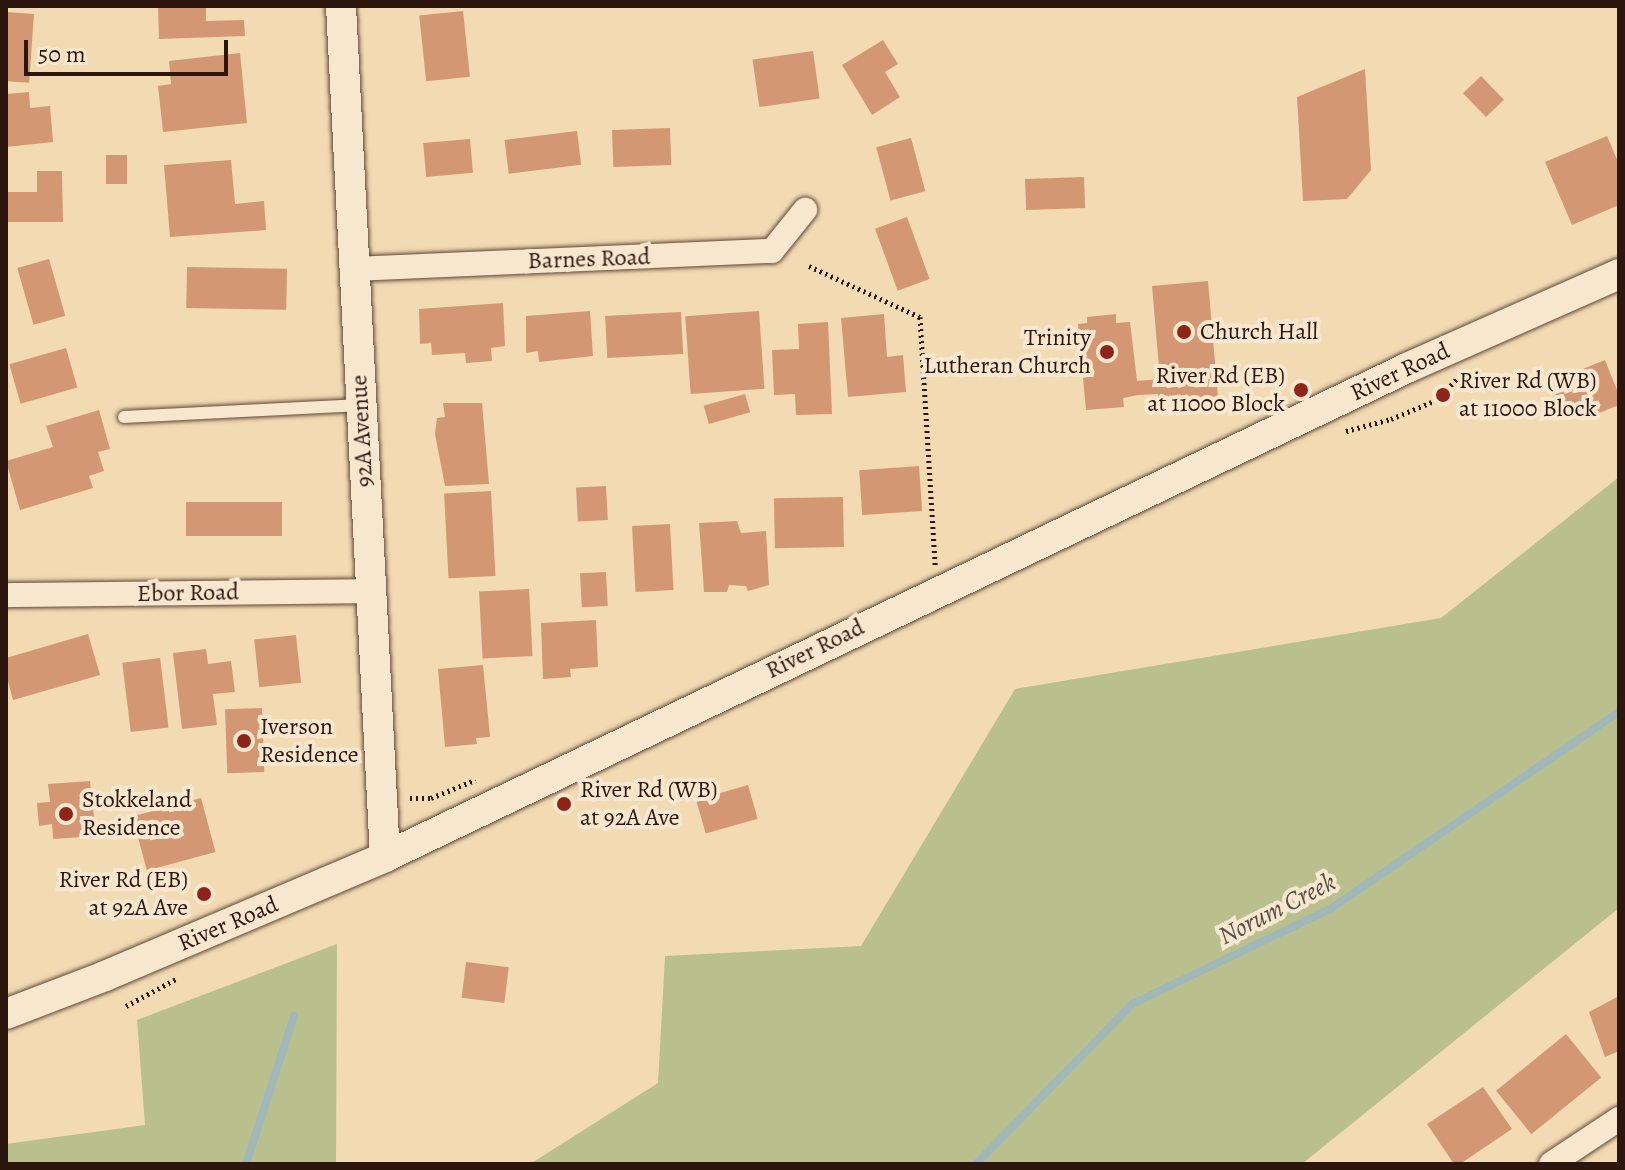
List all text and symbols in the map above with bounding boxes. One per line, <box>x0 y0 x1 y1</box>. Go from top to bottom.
scale bar <box>28 24 232 74</box>
text: 50 m <box>38 38 86 70</box>
street label: Barnes Road <box>527 242 651 276</box>
place label: Church Hall <box>1200 318 1318 346</box>
marker: Church Hall <box>1175 323 1193 341</box>
place label: Trinity Lutheran Church <box>924 324 1091 380</box>
street label: River Road <box>1346 337 1454 407</box>
marker: Trinity Lutheran Church <box>1098 343 1116 361</box>
place label: River Rd (EB) at 11000 Block <box>1147 362 1285 418</box>
place label: River Rd (WB) at 11000 Block <box>1459 367 1597 423</box>
street label: 92A Avenue <box>345 374 379 488</box>
marker: River Rd (EB) at 11000 Block <box>1292 381 1310 399</box>
marker: River Rd (WB) at 11000 Block <box>1434 386 1452 404</box>
street label: Ebor Road <box>137 578 239 608</box>
street label: River Road <box>761 613 869 685</box>
place label: Iverson Residence <box>260 713 358 769</box>
marker: Iverson Residence <box>235 732 253 750</box>
place label: River Rd (WB) at 92A Ave <box>580 776 718 832</box>
place label: Stokkeland Residence <box>82 786 192 842</box>
marker: River Rd (WB) at 92A Ave <box>555 795 573 813</box>
marker: Stokkeland Residence <box>57 805 75 823</box>
place label: River Rd (EB) at 92A Ave <box>59 866 188 922</box>
water label: Norum Creek <box>1213 866 1341 952</box>
marker: River Rd (EB) at 92A Ave <box>195 885 213 903</box>
street label: River Road <box>174 890 282 958</box>

